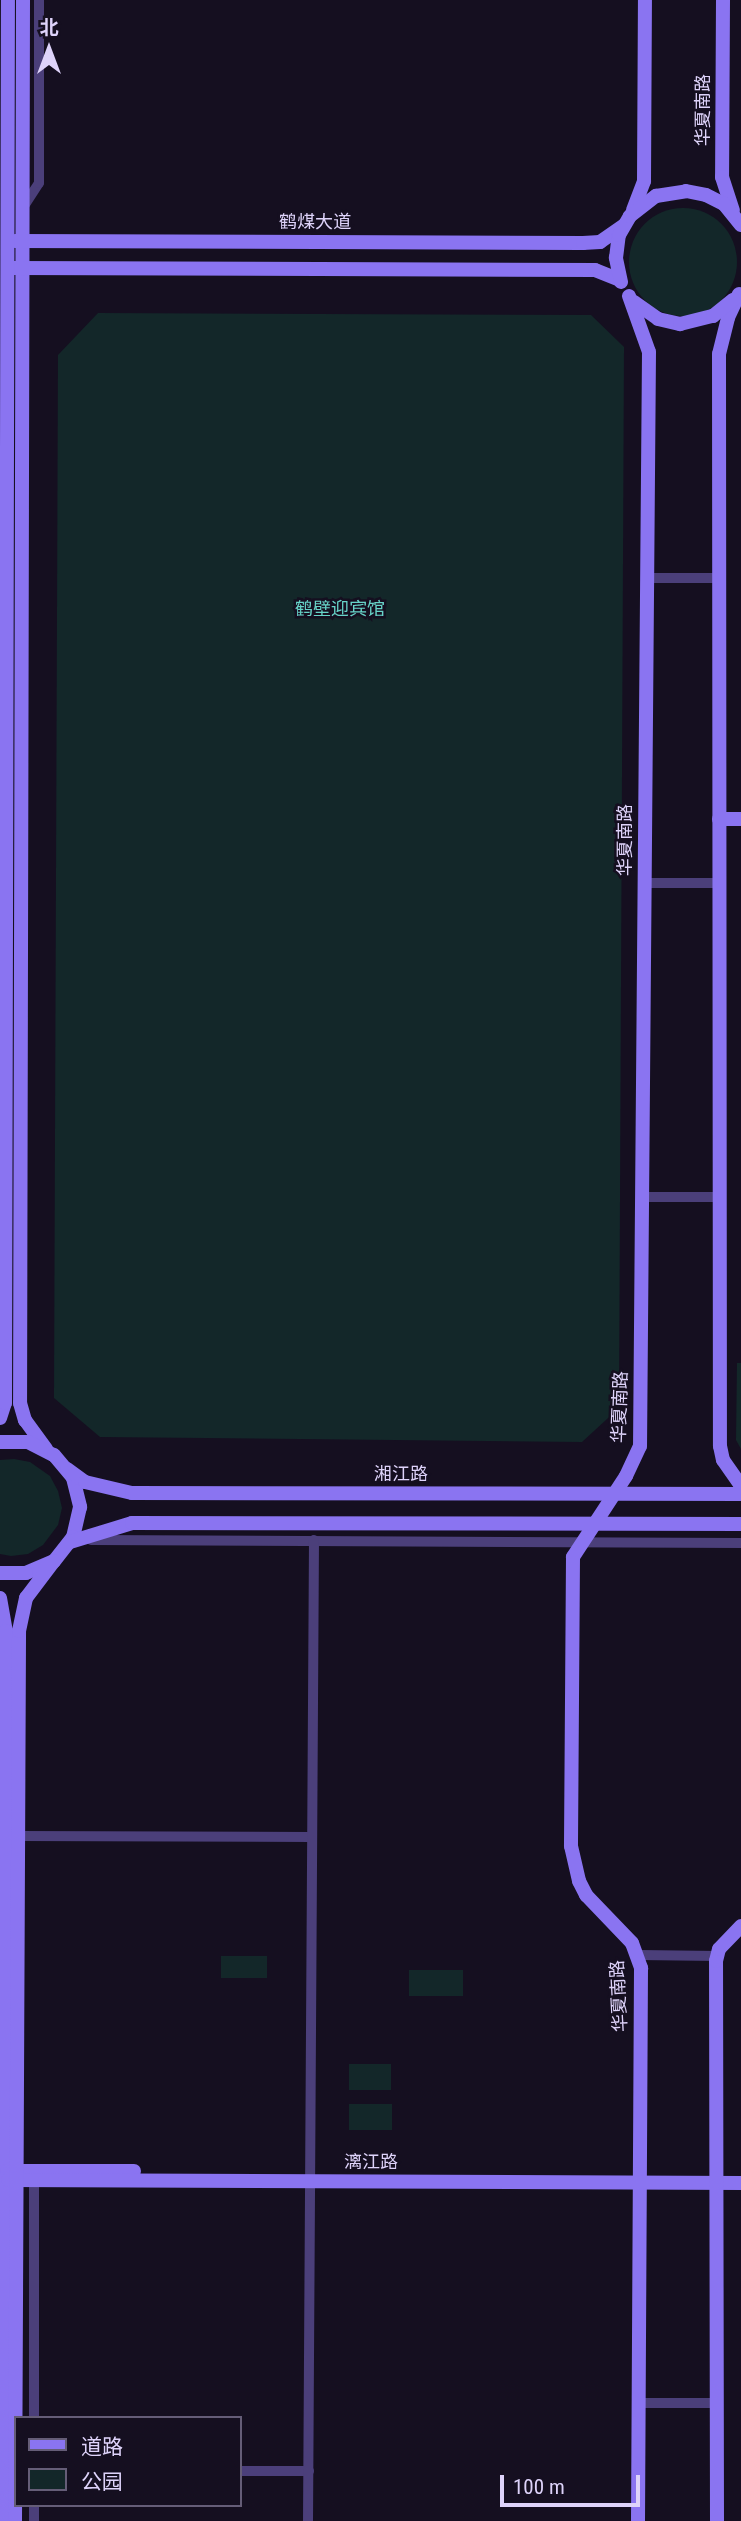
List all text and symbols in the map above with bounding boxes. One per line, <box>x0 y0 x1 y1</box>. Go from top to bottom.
north arrow <box>14 14 84 84</box>
text: 北 <box>39 16 59 39</box>
street label: 华夏南路 <box>692 74 714 146</box>
street label: 鹤煤大道 <box>279 211 351 233</box>
park label: 鹤壁迎宾馆 <box>295 598 385 620</box>
street label: 华夏南路 <box>614 804 636 876</box>
street label: 华夏南路 <box>608 1371 632 1443</box>
street label: 湘江路 <box>374 1463 428 1485</box>
street label: 华夏南路 <box>606 1959 632 2033</box>
street label: 漓江路 <box>344 2151 398 2173</box>
legend <box>14 2416 242 2507</box>
text: 道路 <box>81 2435 123 2459</box>
scale bar <box>503 2462 643 2506</box>
text: 公园 <box>81 2470 123 2494</box>
text: 100 m <box>513 2475 565 2499</box>

